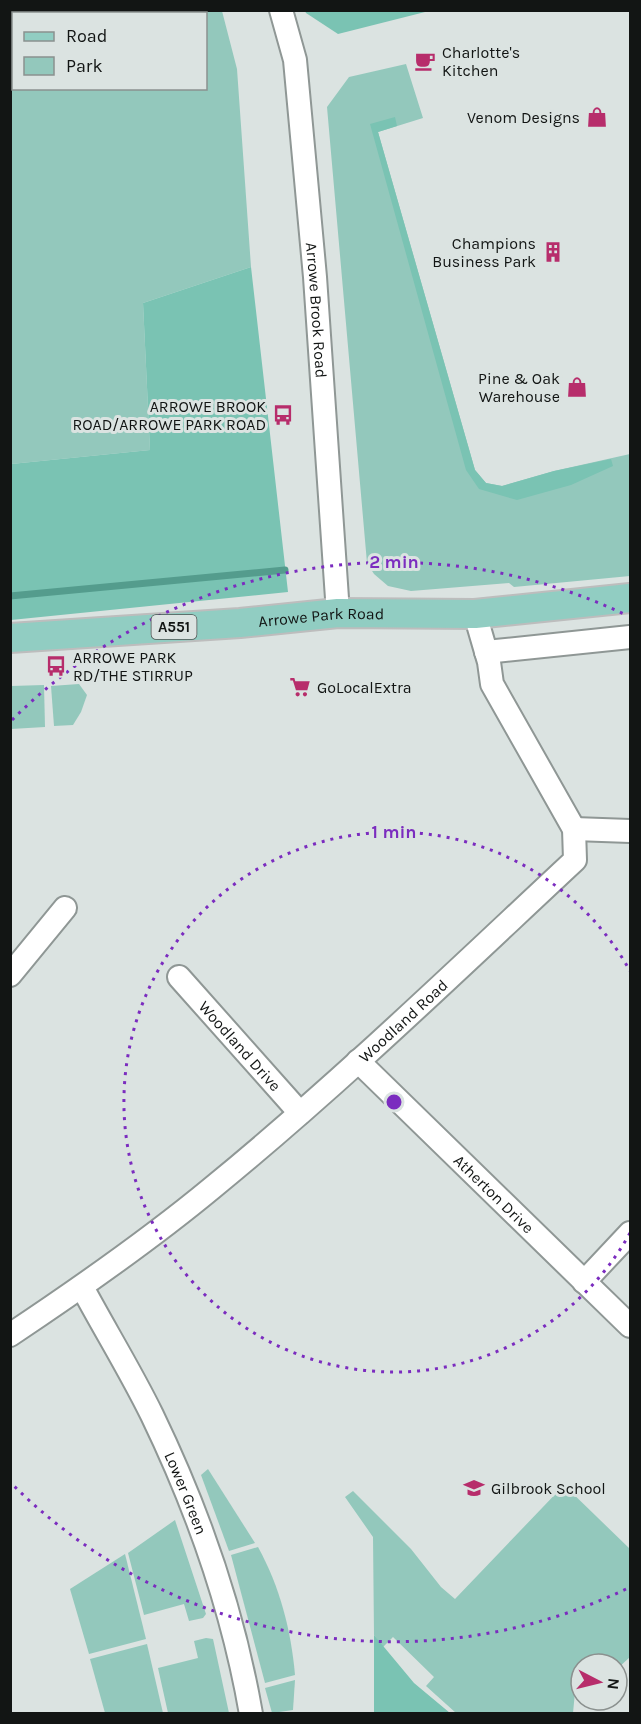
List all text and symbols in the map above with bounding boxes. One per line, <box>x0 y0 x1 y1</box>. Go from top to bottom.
legend <box>12 12 207 90</box>
text: Road <box>66 25 107 47</box>
place label: Charlotte's Kitchen <box>442 43 520 80</box>
cafe icon: Charlotte's Kitchen <box>413 49 437 73</box>
text: Park <box>66 55 103 77</box>
shop icon: Venom Designs <box>585 105 609 129</box>
place label: Venom Designs <box>467 108 580 127</box>
place label: Champions Business Park <box>432 234 536 271</box>
building icon: Champions Business Park <box>541 240 565 264</box>
street label: Arrowe Brook Road <box>302 241 331 379</box>
place label: Pine & Oak Warehouse <box>478 369 560 406</box>
shop icon: Pine & Oak Warehouse <box>565 375 589 399</box>
place label: ARROWE BROOK ROAD/ARROWE PARK ROAD <box>72 397 266 434</box>
bus stop icon: ARROWE BROOK ROAD/ARROWE PARK ROAD <box>271 403 295 427</box>
text: 2 min <box>369 551 419 573</box>
street label: Arrowe Park Road <box>257 604 384 631</box>
road number: A551 <box>152 615 196 639</box>
place label: ARROWE PARK RD/THE STIRRUP <box>73 648 193 685</box>
bus stop icon: ARROWE PARK RD/THE STIRRUP <box>44 654 68 678</box>
supermarket icon: GoLocalExtra <box>288 675 312 699</box>
place label: GoLocalExtra <box>317 678 412 697</box>
text: 1 min <box>371 821 417 843</box>
street label: Woodland Road <box>355 975 452 1066</box>
street label: Woodland Drive <box>195 997 285 1095</box>
centre of rings <box>384 1092 404 1112</box>
street label: Atherton Drive <box>450 1151 538 1237</box>
street label: Lower Green <box>160 1449 211 1537</box>
school or university icon: Gilbrook School <box>462 1476 486 1500</box>
place label: Gilbrook School <box>491 1479 606 1498</box>
north arrow <box>569 1652 629 1712</box>
text: N <box>603 1677 624 1691</box>

